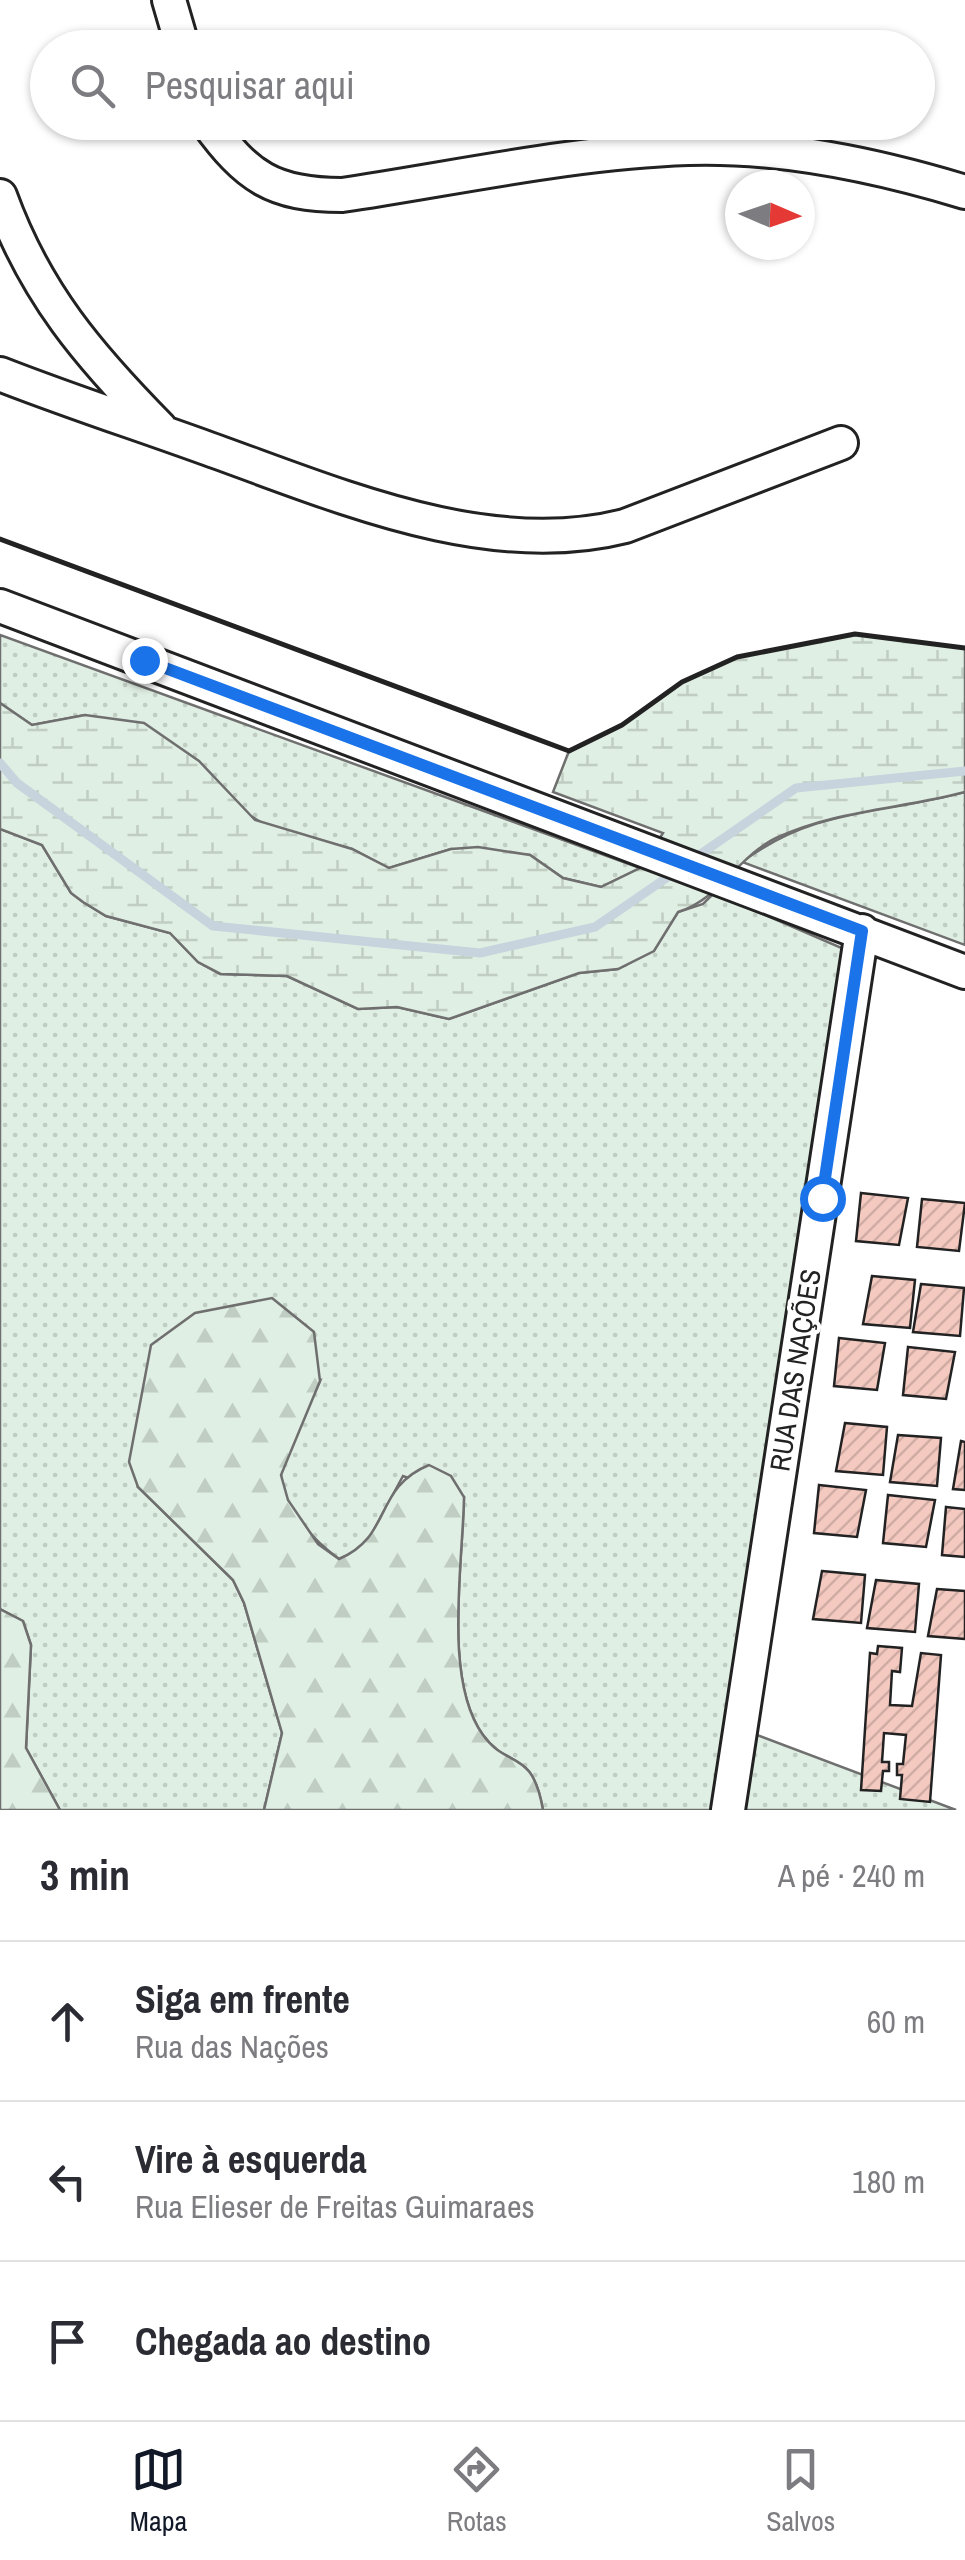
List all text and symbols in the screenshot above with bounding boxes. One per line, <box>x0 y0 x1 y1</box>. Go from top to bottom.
search box <box>30 30 935 140</box>
icon: search <box>65 58 120 113</box>
text: Pesquisar aqui <box>145 60 355 111</box>
north arrow <box>725 170 815 260</box>
route end <box>122 638 168 684</box>
route start <box>800 1176 846 1222</box>
street label: RUA DAS NAÇÕES <box>760 1266 830 1474</box>
text: 3 min <box>40 1847 130 1903</box>
text: A pé · 240 m <box>778 1854 925 1897</box>
text: Siga em frente <box>135 1974 350 2025</box>
icon: ahead <box>40 1994 95 2049</box>
text: 60 m <box>867 2000 925 2043</box>
text: Rua das Nações <box>135 2025 329 2068</box>
text: Vire à esquerda <box>135 2134 367 2185</box>
icon: left <box>40 2154 95 2209</box>
text: 180 m <box>852 2160 925 2203</box>
text: Rua Elieser de Freitas Guimaraes <box>135 2185 535 2228</box>
icon: arrive <box>40 2314 95 2369</box>
text: Chegada ao destino <box>135 2316 431 2367</box>
tab: Mapa <box>130 2442 187 2540</box>
tab: Rotas <box>447 2442 507 2540</box>
tab: Salvos <box>766 2442 835 2540</box>

